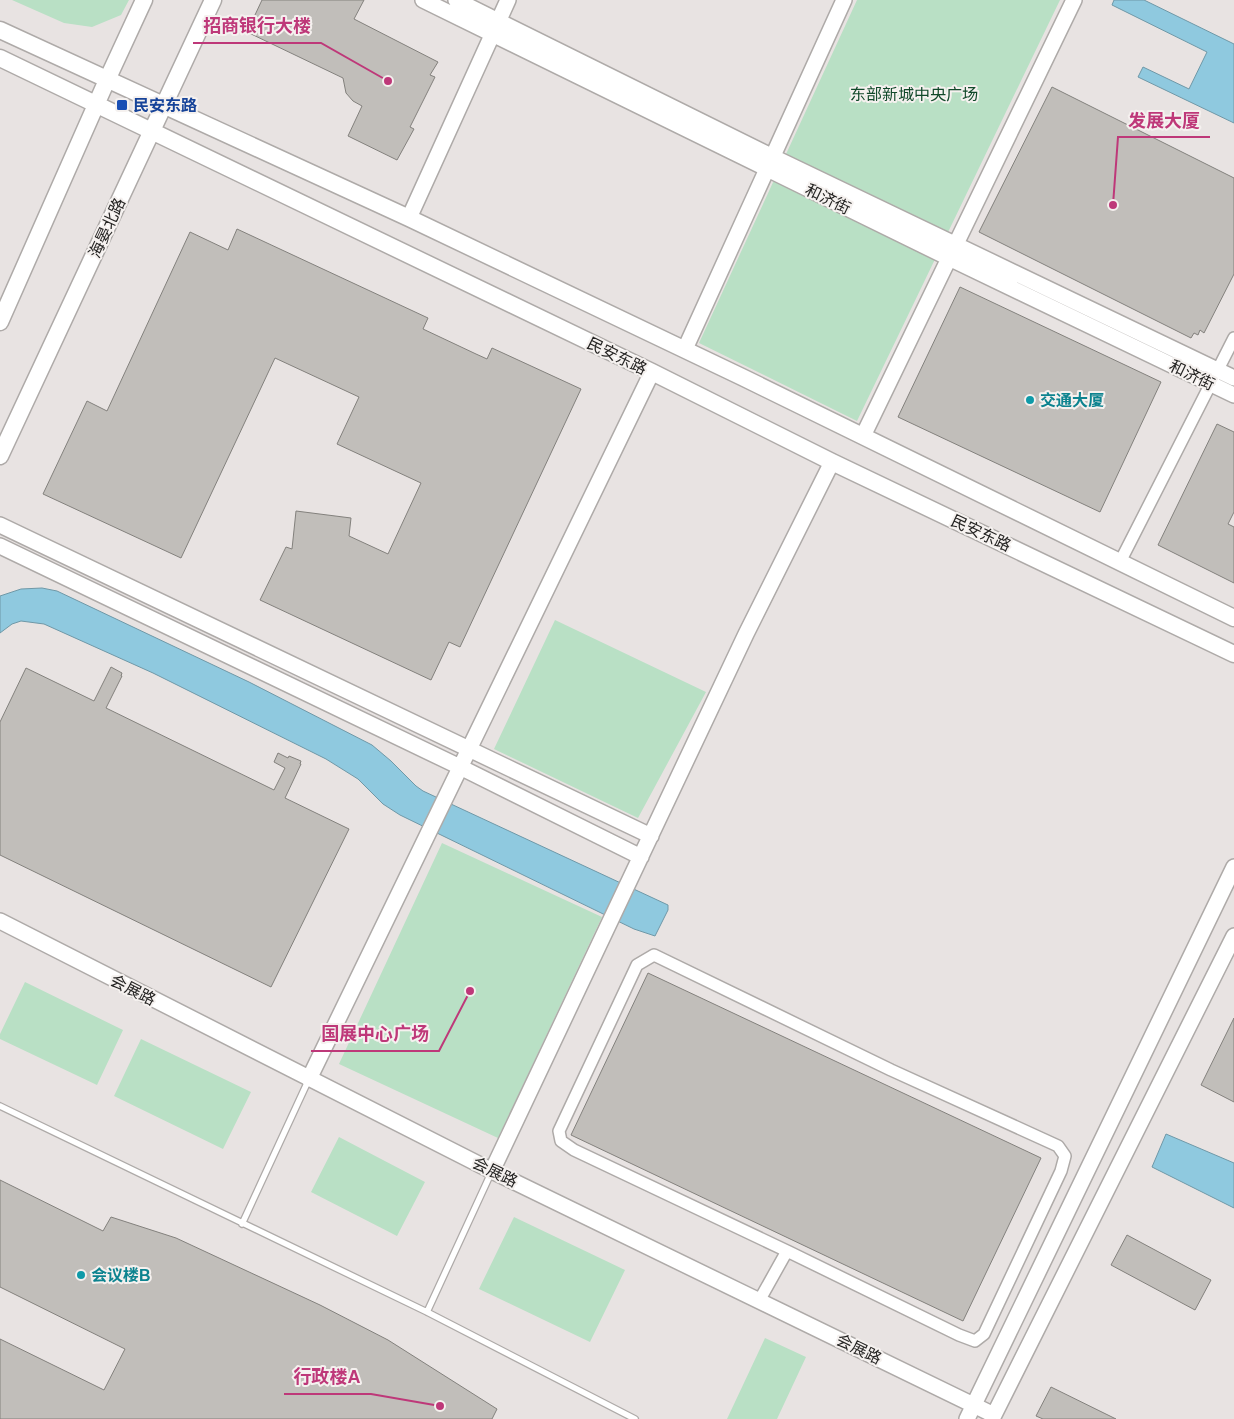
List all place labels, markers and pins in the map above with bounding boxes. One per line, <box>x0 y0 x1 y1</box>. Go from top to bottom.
callout: 招商银行大楼 <box>193 10 321 43</box>
place label: 民安东路 <box>133 97 197 114</box>
marker: 民安东路 <box>115 98 129 112</box>
callout: 发展大厦 <box>1118 104 1210 137</box>
place label: 交通大厦 <box>1040 391 1104 409</box>
marker: 交通大厦 <box>1024 394 1036 406</box>
callout: 国展中心广场 <box>311 1018 439 1051</box>
place label: 会议楼B <box>91 1267 151 1284</box>
marker: 会议楼B <box>75 1269 87 1281</box>
callout: 行政楼A <box>284 1361 371 1394</box>

